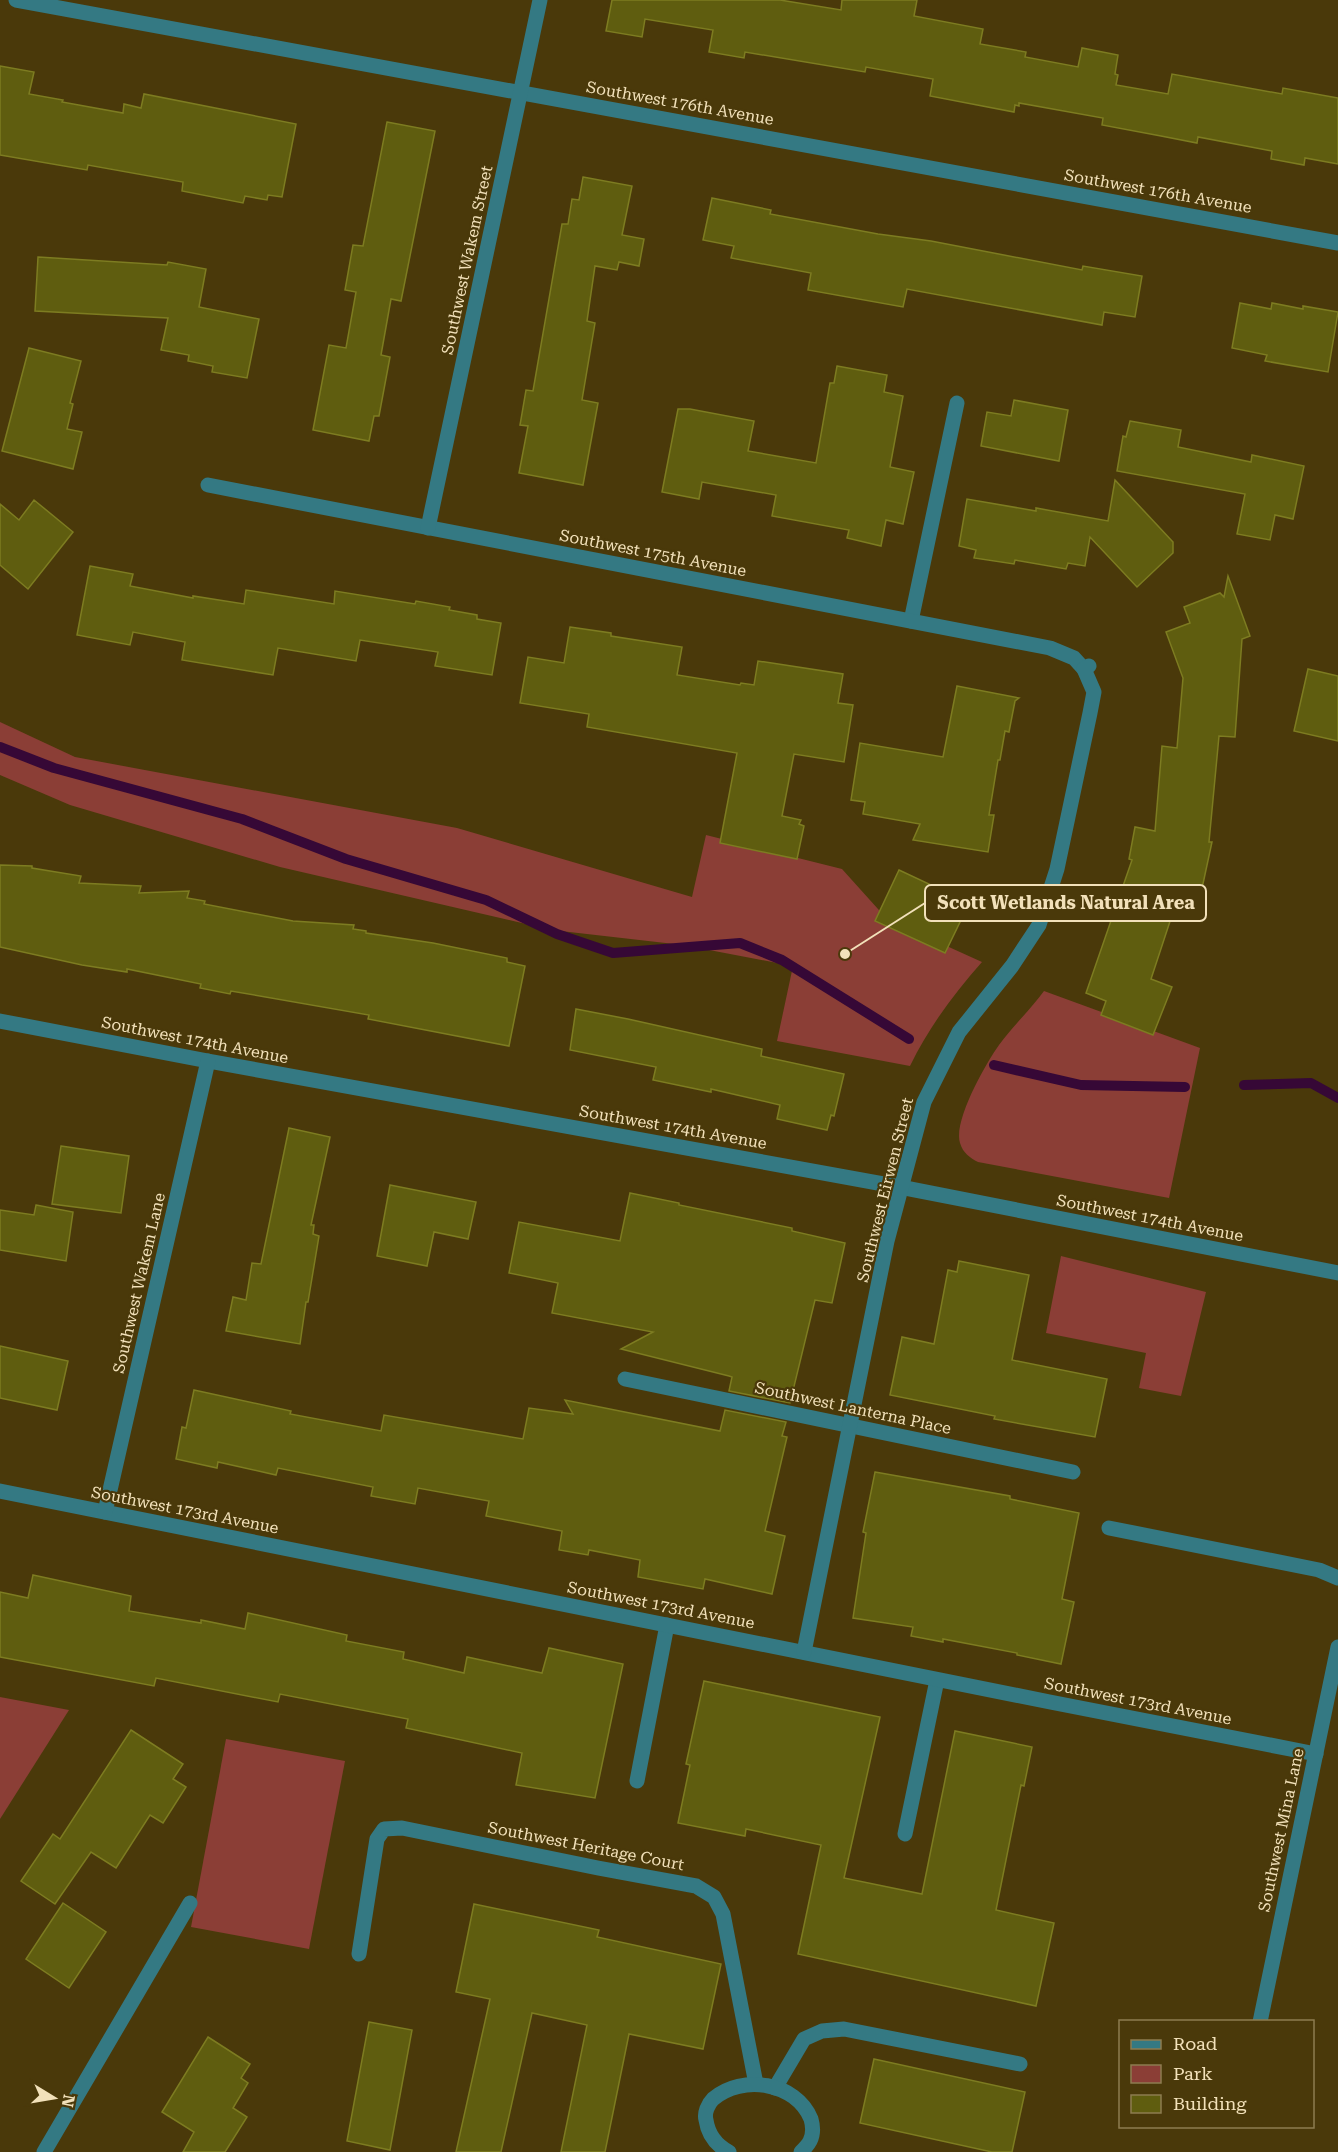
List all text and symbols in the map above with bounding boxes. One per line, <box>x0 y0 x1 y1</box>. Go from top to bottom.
street label: Southwest 176th Avenue <box>585 77 775 129</box>
street label: Southwest Wakem Street <box>438 164 496 356</box>
street label: Southwest 176th Avenue <box>1063 165 1253 217</box>
street label: Southwest 175th Avenue <box>558 526 748 580</box>
callout: Scott Wetlands Natural Area <box>925 885 1206 921</box>
text: Scott Wetlands Natural Area <box>937 892 1195 913</box>
street label: Southwest 174th Avenue <box>100 1013 290 1067</box>
street label: Southwest Eirwen Street <box>853 1096 917 1284</box>
street label: Southwest 174th Avenue <box>578 1101 768 1153</box>
street label: Southwest Wakem Lane <box>109 1191 169 1375</box>
street label: Southwest 174th Avenue <box>1055 1191 1245 1245</box>
street label: Southwest Lanterna Place <box>753 1378 953 1438</box>
street label: Southwest 173rd Avenue <box>90 1483 280 1538</box>
street label: Southwest 173rd Avenue <box>566 1578 756 1633</box>
street label: Southwest 173rd Avenue <box>1043 1674 1233 1729</box>
street label: Southwest Mina Lane <box>1254 1746 1308 1914</box>
street label: Southwest Heritage Court <box>486 1818 686 1874</box>
legend <box>1119 2020 1314 2128</box>
text: Road <box>1173 2033 1218 2054</box>
text: Park <box>1173 2063 1213 2084</box>
north arrow <box>24 2068 84 2128</box>
text: N <box>58 2093 79 2109</box>
text: Building <box>1173 2093 1247 2114</box>

